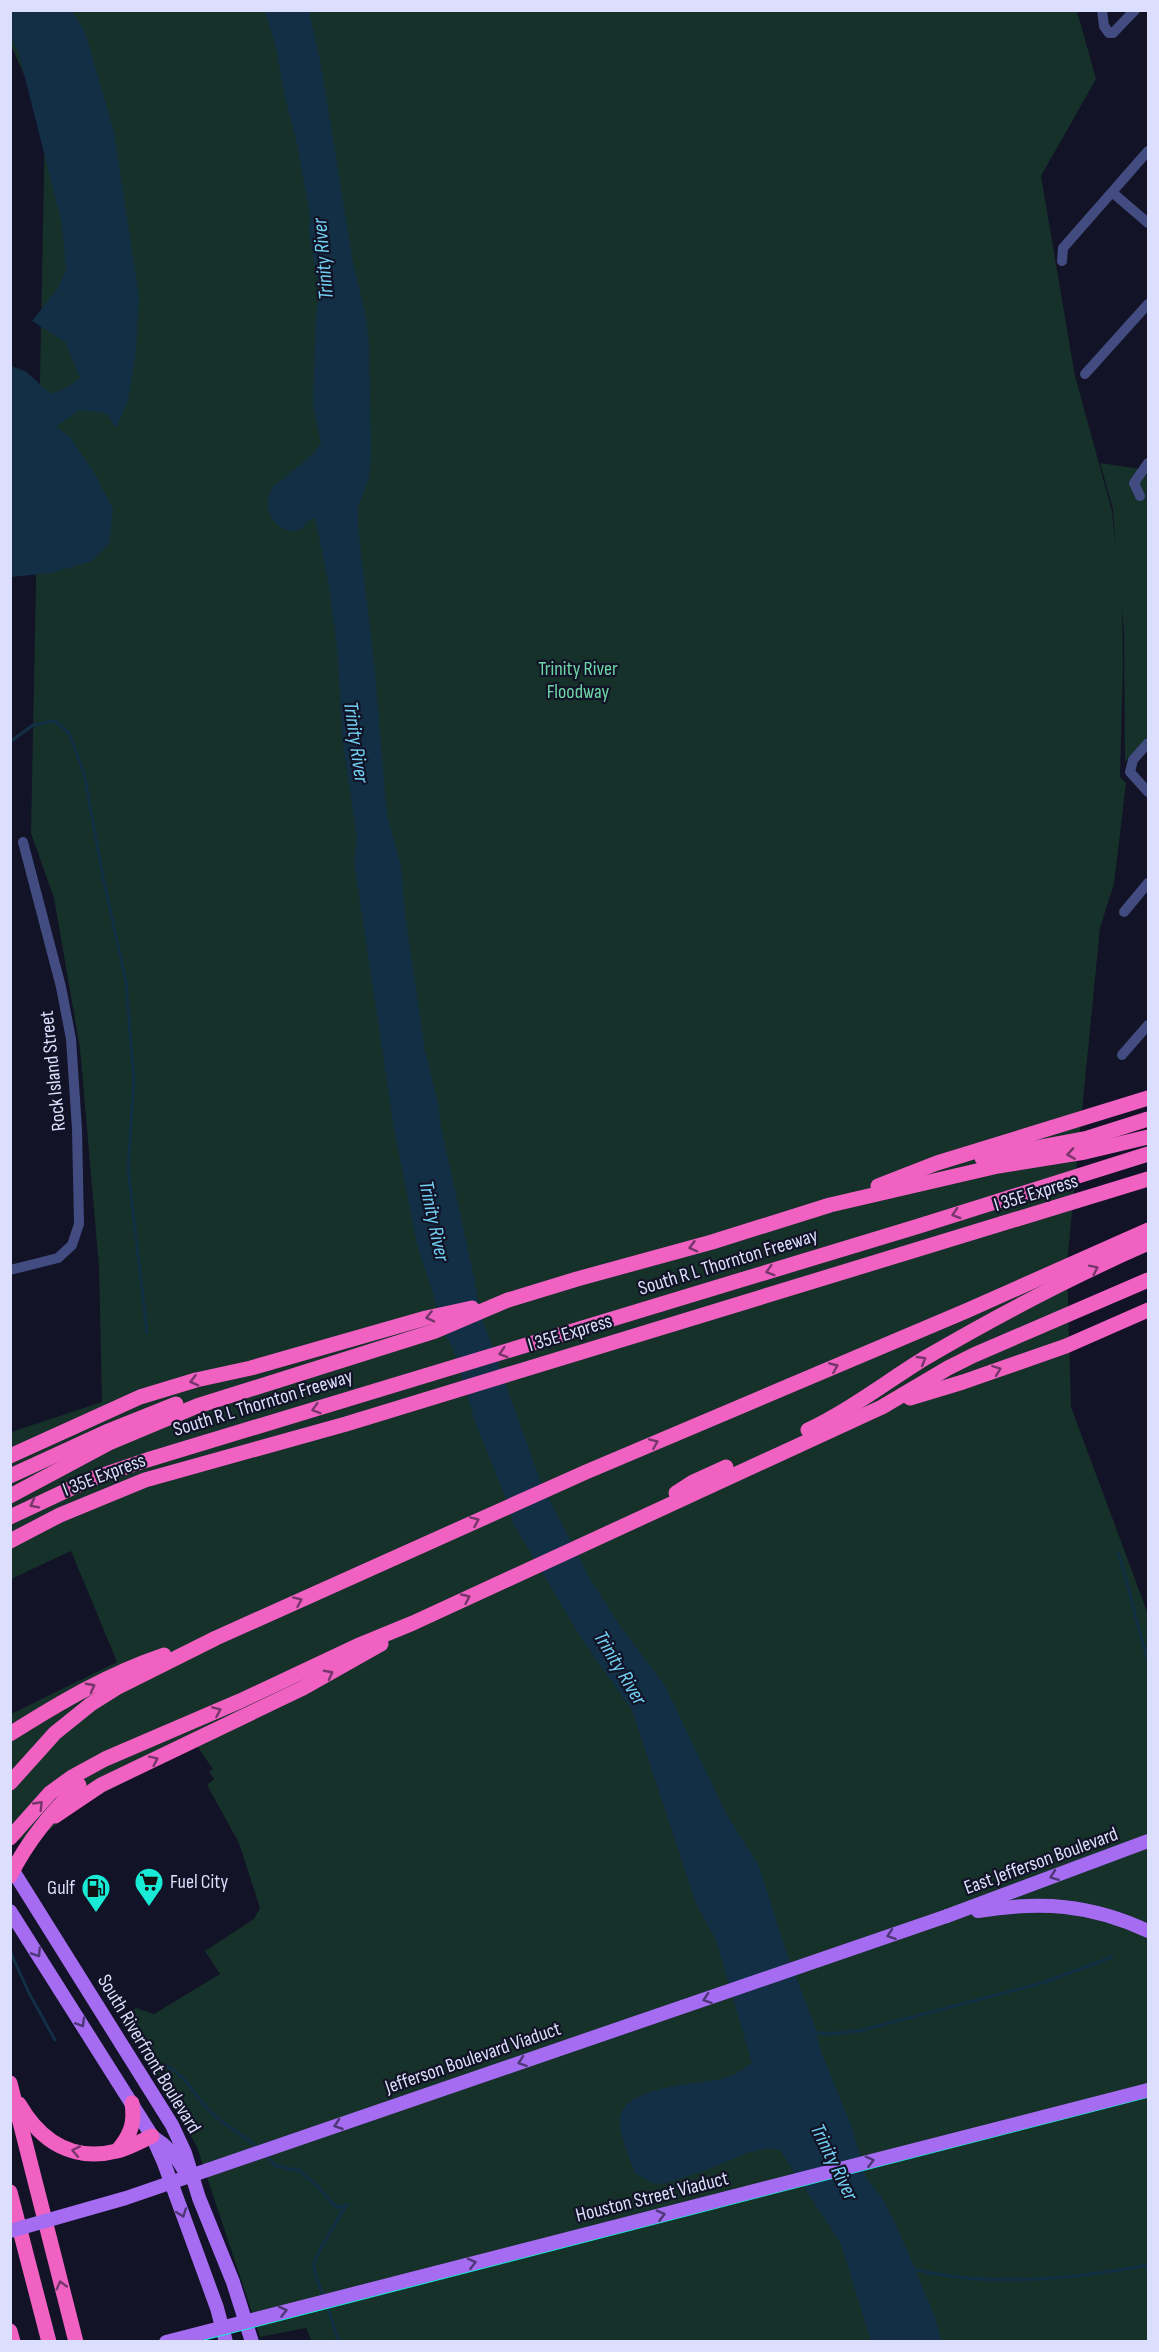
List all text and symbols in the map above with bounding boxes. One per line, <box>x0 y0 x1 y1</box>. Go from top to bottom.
water label: Trinity River <box>307 216 339 301</box>
park label: Trinity River Floodway <box>538 657 618 704</box>
water label: Trinity River <box>338 700 374 785</box>
street label: Rock Island Street <box>35 1010 71 1132</box>
one-way arrow <box>1067 1148 1076 1160</box>
street label: I 35E Express <box>991 1169 1081 1217</box>
water label: Trinity River <box>413 1178 455 1265</box>
one-way arrow <box>951 1207 962 1220</box>
street label: South R L Thornton Freeway <box>635 1223 821 1301</box>
one-way arrow <box>688 1240 698 1253</box>
one-way arrow <box>765 1264 776 1276</box>
one-way arrow <box>1087 1264 1098 1276</box>
street label: I 35E Express <box>525 1309 615 1357</box>
one-way arrow <box>426 1310 436 1323</box>
one-way arrow <box>498 1346 509 1358</box>
one-way arrow <box>916 1356 926 1368</box>
one-way arrow <box>827 1362 838 1374</box>
street label: South R L Thornton Freeway <box>170 1364 356 1442</box>
one-way arrow <box>991 1365 1002 1378</box>
one-way arrow <box>189 1374 199 1387</box>
one-way arrow <box>311 1402 322 1414</box>
one-way arrow <box>648 1438 659 1450</box>
street label: I 35E Express <box>59 1448 149 1502</box>
one-way arrow <box>30 1497 41 1508</box>
one-way arrow <box>469 1517 480 1529</box>
one-way arrow <box>459 1594 470 1606</box>
one-way arrow <box>291 1596 302 1608</box>
water label: Trinity River <box>588 1627 652 1710</box>
one-way arrow <box>323 1670 333 1681</box>
one-way arrow <box>84 1683 95 1695</box>
one-way arrow <box>211 1706 222 1718</box>
one-way arrow <box>148 1755 159 1767</box>
one-way arrow <box>32 1802 43 1812</box>
street label: East Jefferson Boulevard <box>961 1822 1121 1900</box>
supermarket icon: Fuel City <box>133 1866 165 1908</box>
one-way arrow <box>1049 1869 1060 1882</box>
place label: Fuel City <box>170 1870 228 1894</box>
fuel station icon: Gulf <box>80 1872 112 1914</box>
place label: Gulf <box>47 1876 75 1900</box>
one-way arrow <box>886 1928 897 1941</box>
one-way arrow <box>30 1947 41 1958</box>
street label: South Riverfront Boulevard <box>92 1970 206 2138</box>
one-way arrow <box>702 1991 713 2004</box>
one-way arrow <box>73 2017 85 2027</box>
street label: Jefferson Boulevard Viaduct <box>381 2017 564 2100</box>
one-way arrow <box>518 2055 528 2067</box>
one-way arrow <box>333 2118 344 2131</box>
water label: Trinity River <box>805 2120 864 2205</box>
one-way arrow <box>71 2145 81 2158</box>
one-way arrow <box>865 2156 875 2169</box>
street label: Houston Street Viaduct <box>573 2166 731 2228</box>
one-way arrow <box>175 2207 188 2218</box>
one-way arrow <box>656 2209 666 2222</box>
one-way arrow <box>467 2258 477 2270</box>
one-way arrow <box>56 2280 68 2291</box>
one-way arrow <box>278 2306 288 2319</box>

